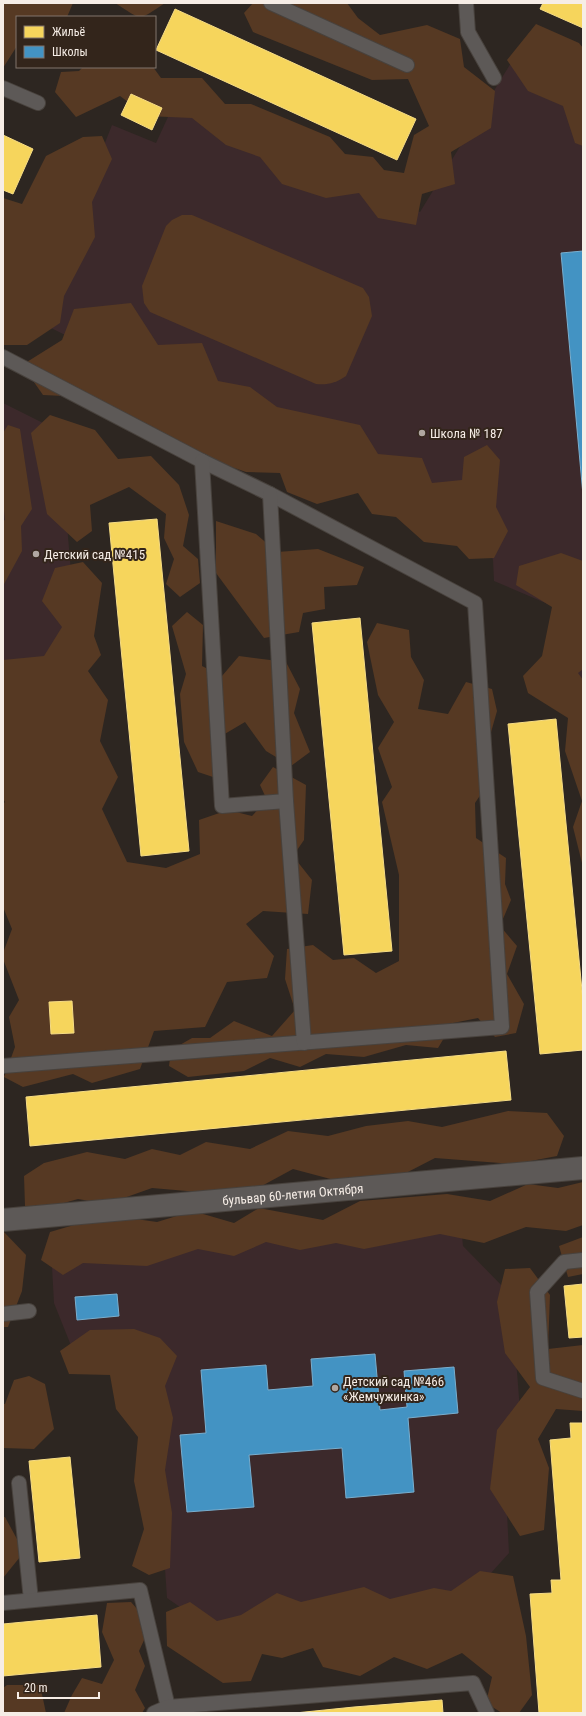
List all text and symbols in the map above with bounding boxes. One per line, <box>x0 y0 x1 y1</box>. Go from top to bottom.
legend <box>16 16 156 68</box>
text: Жильё <box>52 25 85 39</box>
text: Школы <box>52 45 88 59</box>
place label: Школа № 187 <box>430 426 503 441</box>
marker: Школа № 187 <box>417 428 427 438</box>
place label: Детский сад №415 <box>44 547 145 562</box>
marker: Детский сад №415 <box>31 549 41 559</box>
street label: бульвар 60-летия Октября <box>222 1180 364 1208</box>
place label: Детский сад №466 «Жемчужинка» <box>343 1374 444 1404</box>
marker: Детский сад №466 «Жемчужинка» <box>330 1383 340 1393</box>
scale bar <box>18 1674 99 1700</box>
text: 20 m <box>24 1681 48 1695</box>

